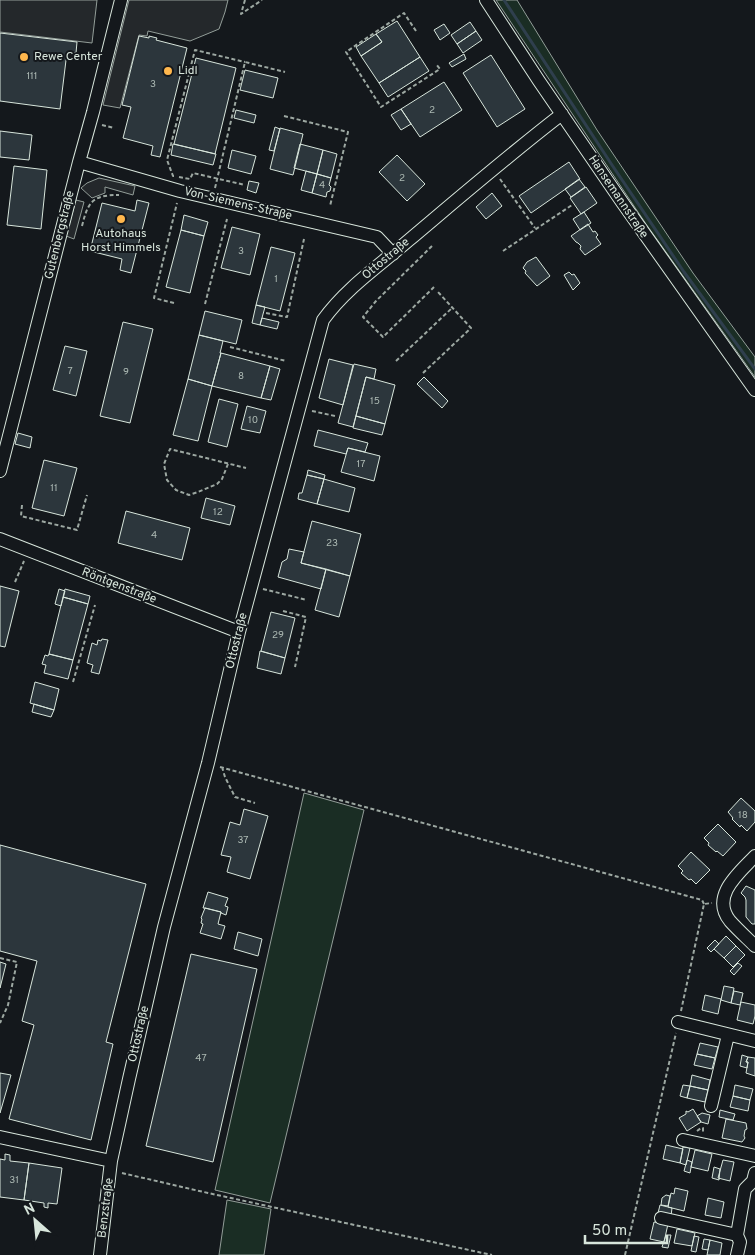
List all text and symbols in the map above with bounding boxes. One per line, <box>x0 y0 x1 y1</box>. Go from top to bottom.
place label: Rewe Center <box>34 49 103 65</box>
marker: Rewe Center <box>18 51 30 63</box>
place label: Lidl <box>178 63 198 79</box>
marker: Lidl <box>162 65 174 77</box>
house number: 111 <box>26 70 38 83</box>
house number: 3 <box>150 78 156 91</box>
house number: 2 <box>429 104 435 117</box>
street label: Hansemannstraße <box>584 152 652 242</box>
house number: 2 <box>399 172 405 185</box>
house number: 4 <box>319 179 325 192</box>
street label: Von-Siemens-Straße <box>182 184 294 224</box>
street label: Gutenbergstraße <box>41 189 79 281</box>
marker: Autohaus Horst Himmels <box>115 213 127 225</box>
place label: Autohaus Horst Himmels <box>81 226 161 256</box>
street label: Ottostraße <box>359 234 413 284</box>
house number: 3 <box>238 245 244 258</box>
house number: 1 <box>274 273 278 286</box>
house number: 7 <box>67 365 73 378</box>
house number: 9 <box>123 366 129 379</box>
house number: 8 <box>238 370 244 383</box>
house number: 15 <box>370 395 380 408</box>
house number: 10 <box>248 414 258 427</box>
house number: 17 <box>357 458 365 471</box>
house number: 11 <box>50 482 58 495</box>
house number: 12 <box>213 506 223 519</box>
house number: 4 <box>151 529 157 542</box>
house number: 23 <box>326 537 338 550</box>
street label: Röntgenstraße <box>79 564 159 608</box>
street label: Ottostraße <box>222 611 252 671</box>
house number: 29 <box>272 629 284 642</box>
house number: 18 <box>738 809 748 822</box>
house number: 37 <box>237 834 249 847</box>
street label: Ottostraße <box>125 1004 153 1064</box>
house number: 47 <box>195 1052 207 1065</box>
house number: 31 <box>9 1174 19 1187</box>
street label: Benzstraße <box>94 1177 118 1239</box>
north arrow <box>10 1195 60 1245</box>
text: N <box>21 1200 38 1220</box>
scale bar <box>585 1212 668 1244</box>
text: 50 m <box>592 1222 627 1241</box>

